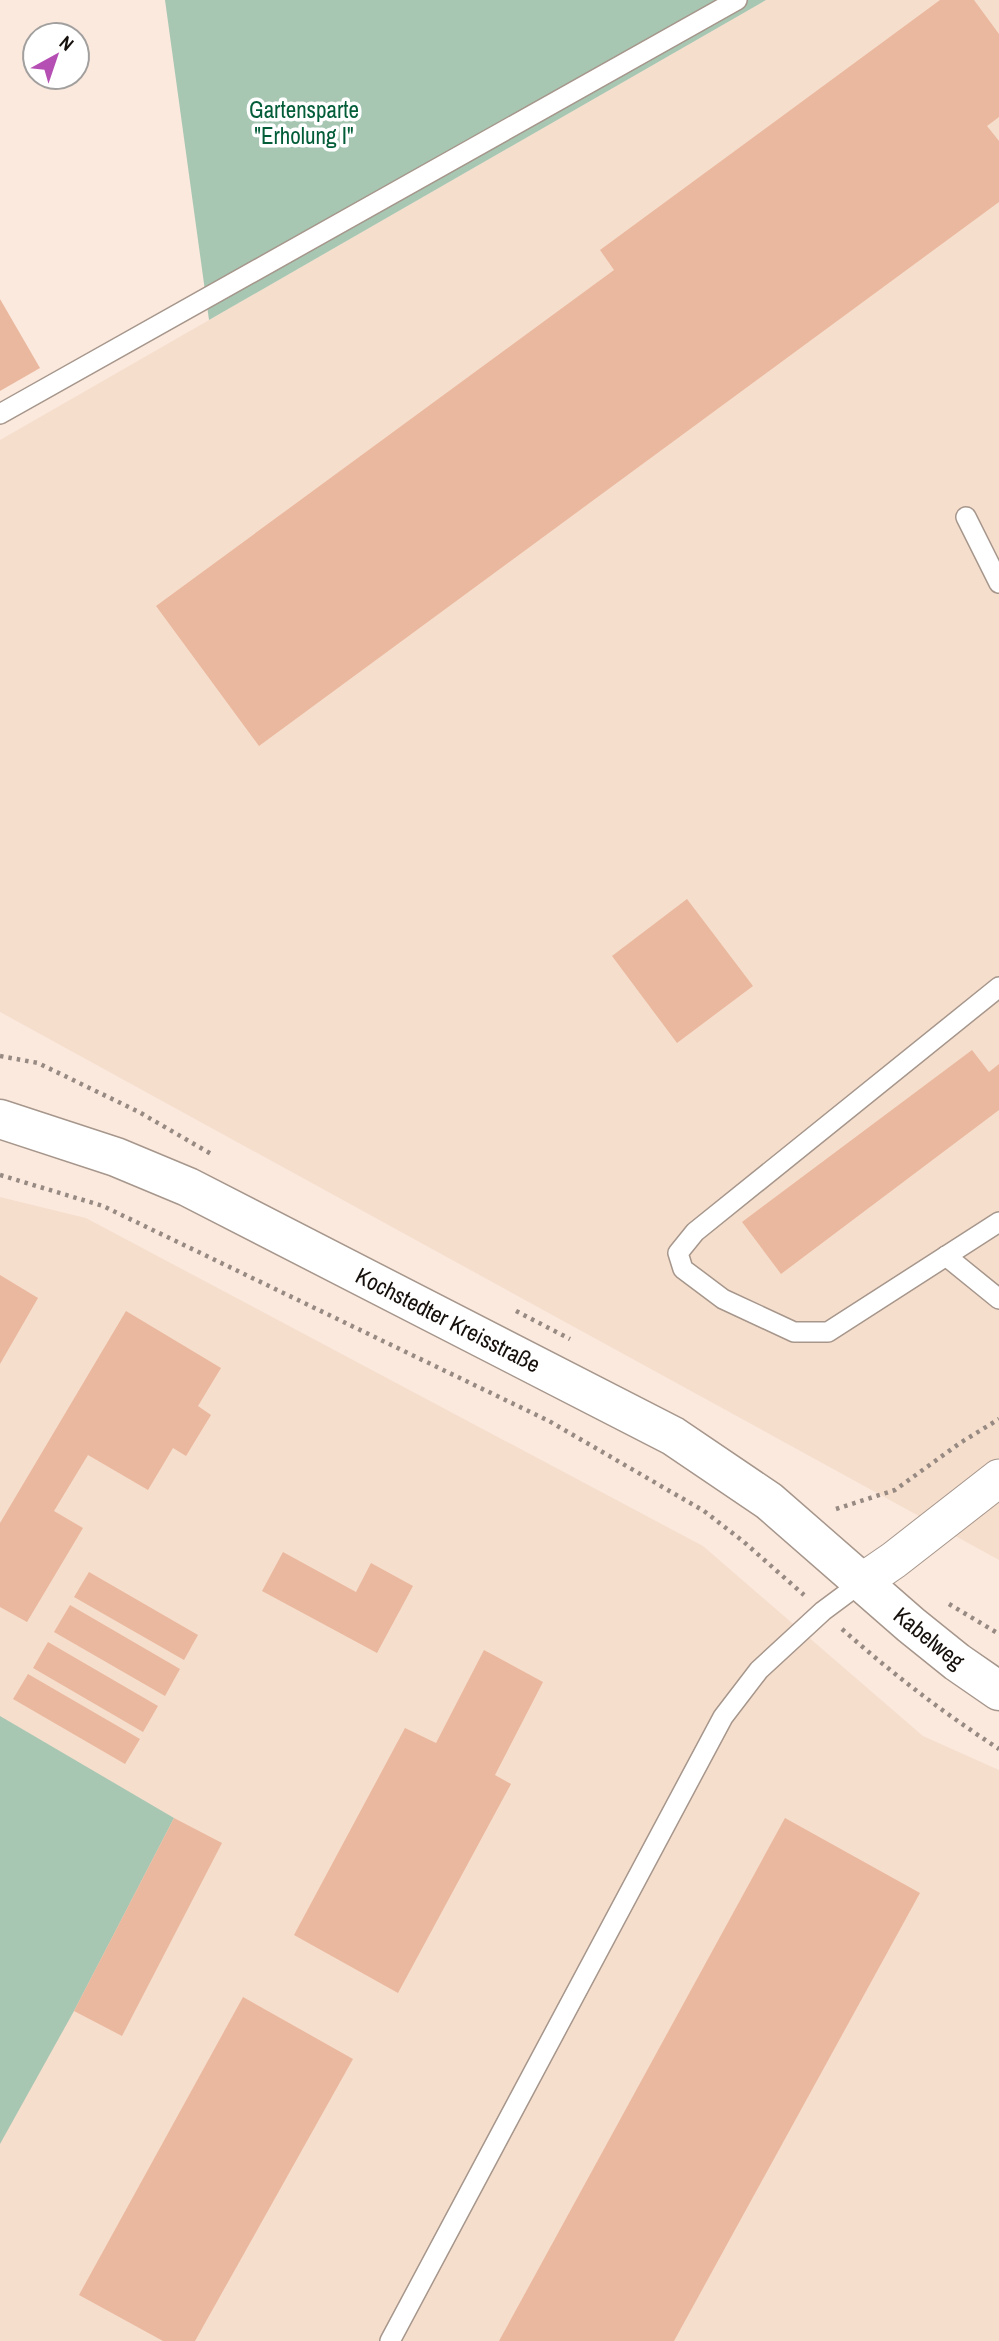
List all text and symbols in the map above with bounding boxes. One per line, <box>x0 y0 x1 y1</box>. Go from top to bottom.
north arrow <box>21 21 91 91</box>
text: N <box>54 29 80 57</box>
park label: Gartensparte "Erholung I" <box>249 94 359 151</box>
street label: Kochstedter Kreisstraße <box>351 1260 546 1380</box>
street label: Kabelweg <box>887 1600 972 1676</box>

